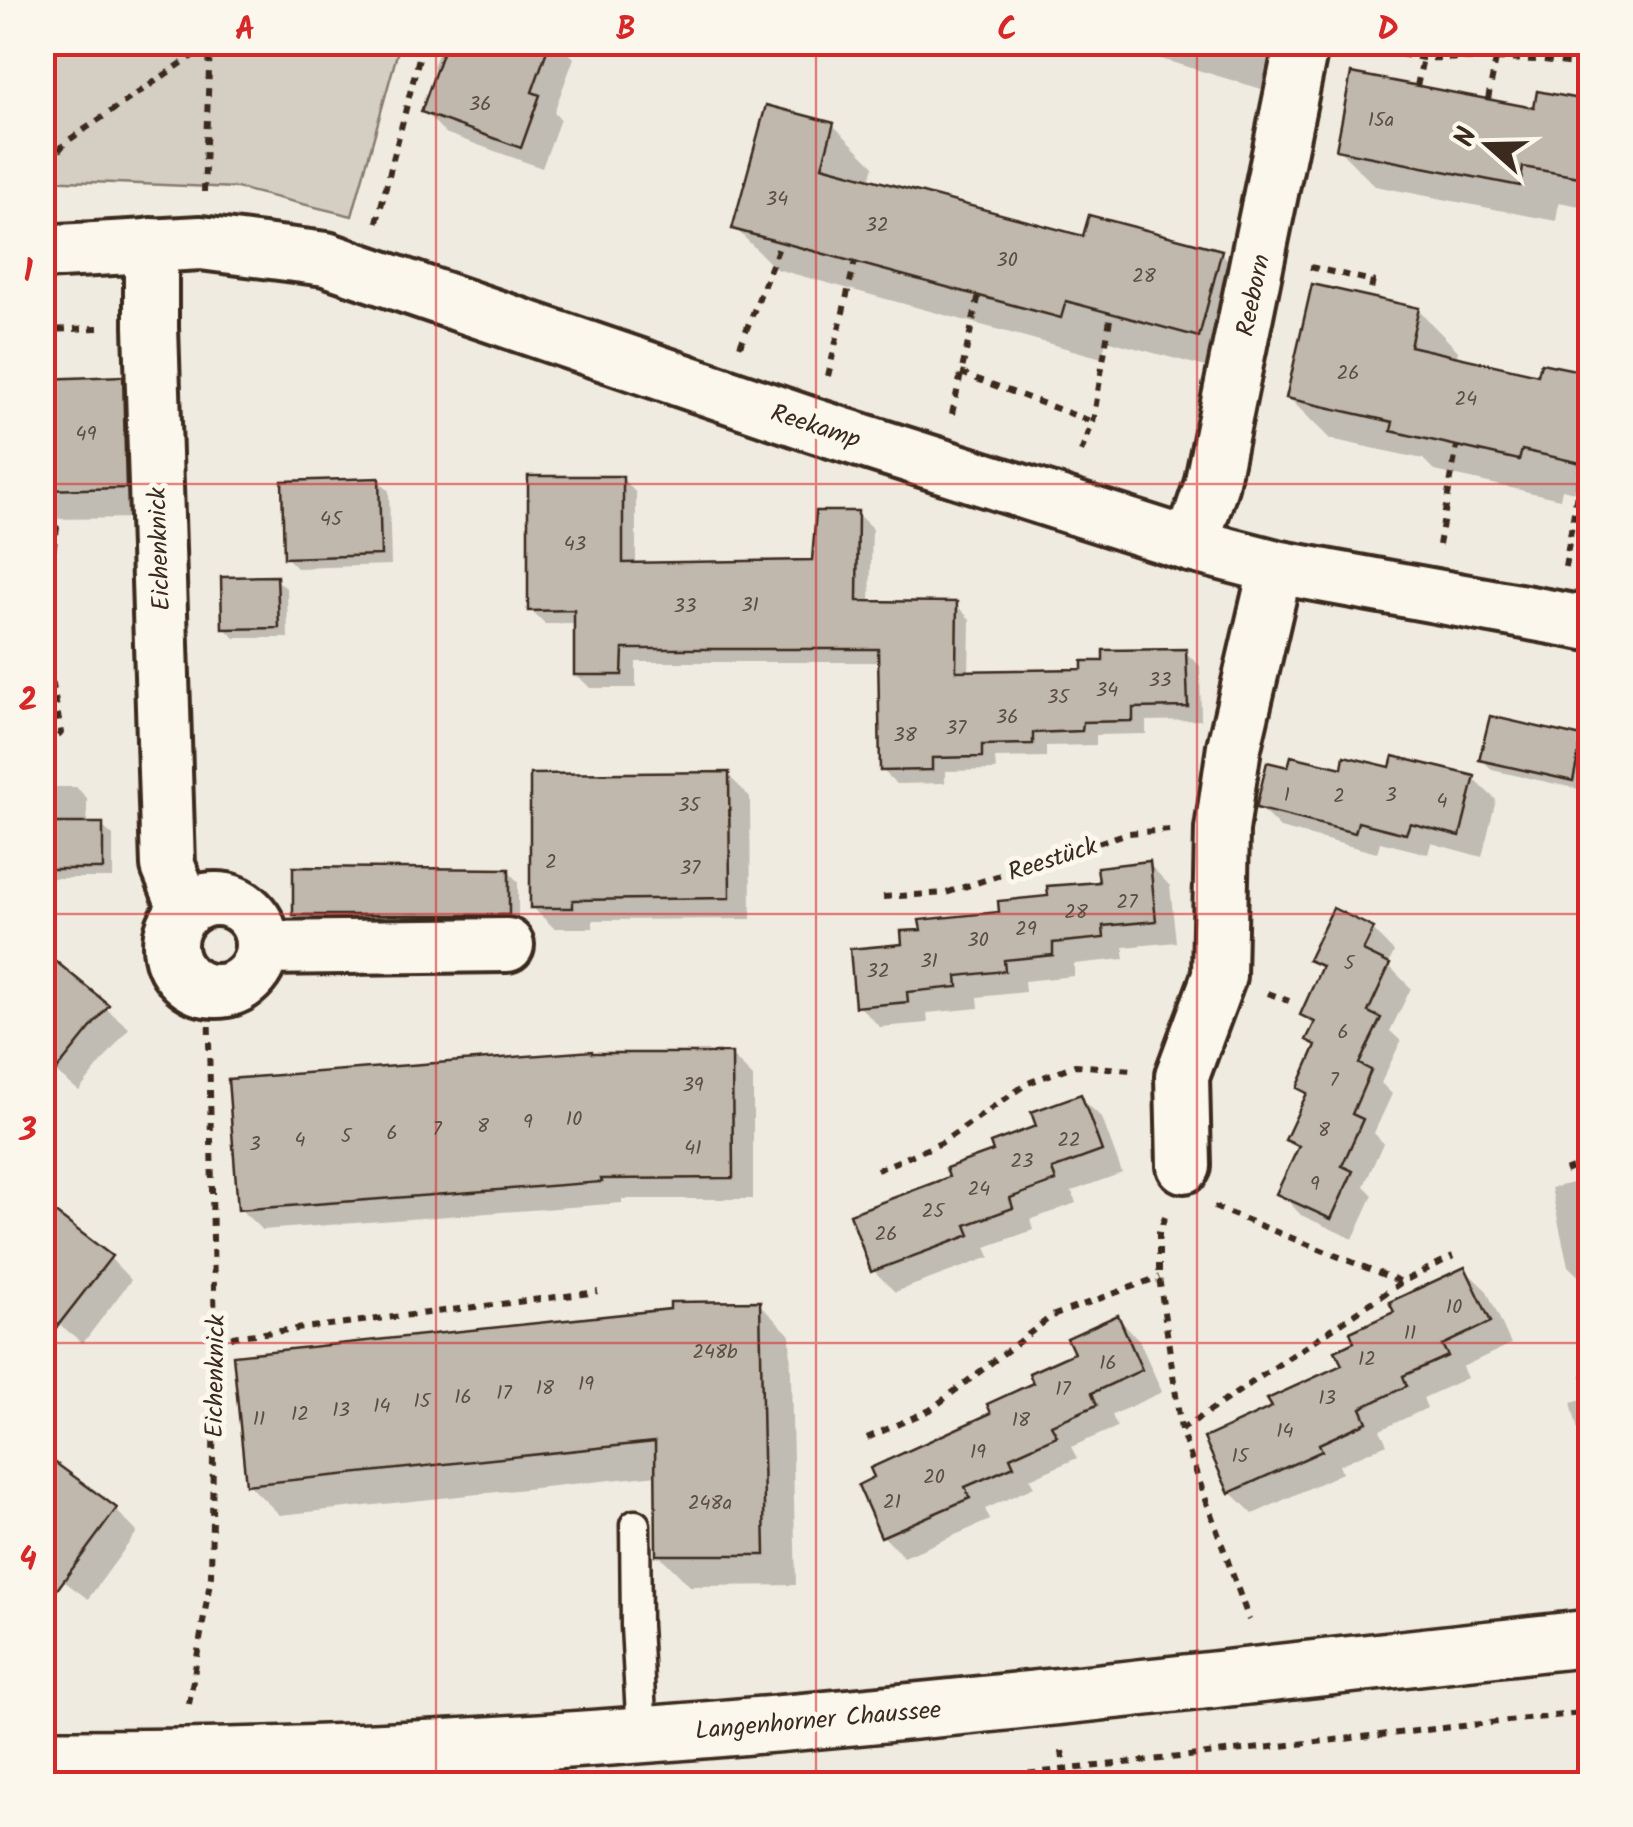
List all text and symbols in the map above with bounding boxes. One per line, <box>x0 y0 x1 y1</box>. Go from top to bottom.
text: A <box>235 5 255 56</box>
text: B <box>616 5 636 56</box>
text: C <box>997 5 1017 56</box>
text: D <box>1377 5 1399 56</box>
house number: 36 <box>469 89 491 121</box>
north arrow <box>1438 95 1538 195</box>
house number: 15a <box>1368 105 1394 137</box>
text: N <box>1443 121 1491 153</box>
house number: 34 <box>766 184 788 216</box>
house number: 32 <box>865 210 889 242</box>
house number: 30 <box>996 245 1018 277</box>
text: 1 <box>23 247 33 298</box>
street label: Reeborn <box>1226 251 1282 340</box>
house number: 28 <box>1132 261 1157 293</box>
house number: 26 <box>1337 358 1359 390</box>
house number: 24 <box>1455 384 1477 416</box>
street label: Reekamp <box>765 394 866 460</box>
house number: 49 <box>76 419 97 451</box>
street label: Eichenknick <box>138 486 182 611</box>
house number: 45 <box>320 504 343 536</box>
house number: 43 <box>564 529 586 561</box>
house number: 31 <box>741 590 759 622</box>
house number: 33 <box>674 591 696 623</box>
house number: 33 <box>1149 665 1171 697</box>
house number: 34 <box>1096 675 1118 707</box>
text: 2 <box>19 676 37 727</box>
house number: 35 <box>1047 682 1070 714</box>
house number: 36 <box>996 702 1018 734</box>
house number: 37 <box>946 713 967 745</box>
house number: 38 <box>893 720 918 752</box>
house number: 1 <box>1284 780 1290 812</box>
house number: 3 <box>1385 780 1397 812</box>
house number: 2 <box>1333 781 1345 813</box>
house number: 4 <box>1436 786 1448 818</box>
house number: 35 <box>678 790 701 822</box>
street label: Reestück <box>1003 827 1103 893</box>
house number: 2 <box>545 847 557 879</box>
house number: 37 <box>680 853 701 885</box>
house number: 27 <box>1117 887 1138 919</box>
house number: 28 <box>1064 897 1089 929</box>
house number: 29 <box>1015 914 1037 946</box>
house number: 30 <box>967 925 989 957</box>
house number: 31 <box>920 946 938 978</box>
house number: 5 <box>1344 948 1356 980</box>
house number: 32 <box>866 956 890 988</box>
house number: 6 <box>1337 1017 1349 1049</box>
house number: 7 <box>1329 1065 1339 1097</box>
house number: 39 <box>682 1070 704 1102</box>
house number: 10 <box>566 1104 582 1136</box>
text: 3 <box>18 1106 37 1157</box>
house number: 9 <box>523 1107 533 1139</box>
house number: 8 <box>477 1111 490 1143</box>
house number: 7 <box>432 1114 442 1146</box>
house number: 8 <box>1318 1115 1331 1147</box>
house number: 6 <box>386 1118 398 1150</box>
house number: 5 <box>341 1121 353 1153</box>
house number: 4 <box>294 1125 306 1157</box>
house number: 22 <box>1057 1125 1081 1157</box>
house number: 3 <box>249 1129 261 1161</box>
house number: 41 <box>684 1133 702 1165</box>
house number: 23 <box>1010 1146 1034 1178</box>
house number: 9 <box>1310 1169 1320 1201</box>
house number: 24 <box>968 1174 990 1206</box>
house number: 25 <box>922 1196 945 1228</box>
house number: 26 <box>875 1219 897 1251</box>
house number: 10 <box>1446 1292 1462 1324</box>
street label: Eichenknick <box>195 1314 237 1438</box>
house number: 11 <box>1404 1318 1416 1350</box>
house number: 248b <box>692 1337 738 1369</box>
house number: 12 <box>1358 1344 1376 1376</box>
house number: 16 <box>1099 1348 1117 1380</box>
house number: 19 <box>578 1369 594 1401</box>
house number: 18 <box>536 1373 555 1405</box>
house number: 17 <box>1055 1374 1072 1406</box>
house number: 17 <box>496 1378 513 1410</box>
house number: 16 <box>454 1382 472 1414</box>
house number: 13 <box>1318 1383 1336 1415</box>
house number: 15 <box>413 1386 432 1418</box>
house number: 14 <box>373 1391 391 1423</box>
house number: 13 <box>332 1395 350 1427</box>
house number: 12 <box>291 1399 309 1431</box>
house number: 11 <box>253 1404 265 1436</box>
house number: 18 <box>1012 1405 1031 1437</box>
house number: 14 <box>1276 1416 1294 1448</box>
house number: 19 <box>970 1437 986 1469</box>
house number: 15 <box>1231 1441 1250 1473</box>
house number: 20 <box>923 1462 945 1494</box>
house number: 21 <box>883 1487 901 1519</box>
house number: 248a <box>688 1488 732 1520</box>
text: 4 <box>19 1535 37 1586</box>
street label: Langenhorner Chaussee <box>693 1690 943 1752</box>

